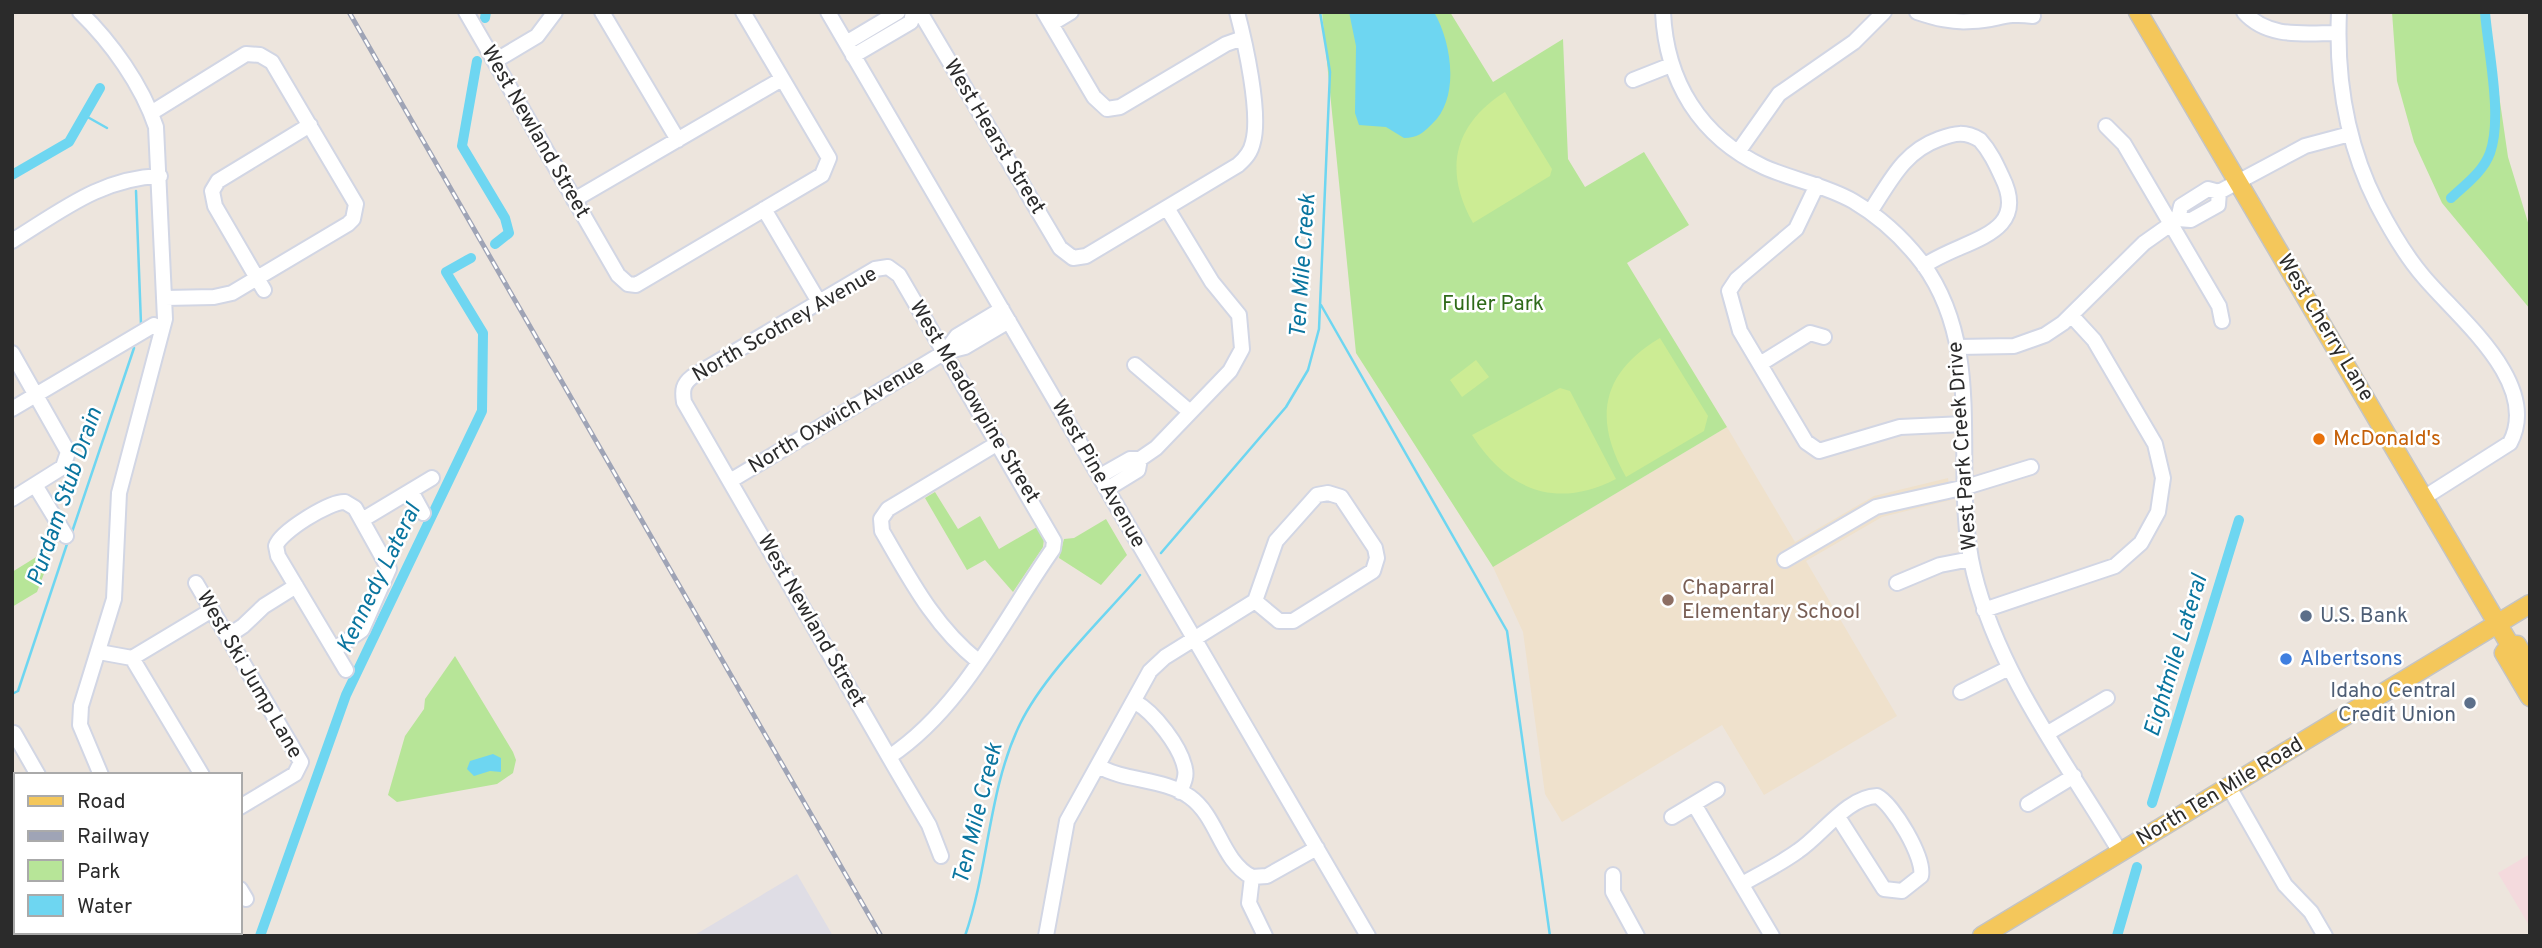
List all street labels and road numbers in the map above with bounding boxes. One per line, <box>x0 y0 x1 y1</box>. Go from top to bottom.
street label: West Newland Street <box>474 41 596 223</box>
street label: West Hearst Street <box>937 54 1051 220</box>
street label: West Cherry Lane <box>2270 249 2380 407</box>
street label: North Scotney Avenue <box>688 261 882 389</box>
street label: West Meadowpine Street <box>903 296 1045 508</box>
street label: West Park Creek Drive <box>1942 341 1984 551</box>
street label: North Oxwich Avenue <box>744 354 930 480</box>
street label: West Pine Avenue <box>1045 395 1151 553</box>
street label: West Newland Street <box>750 530 872 712</box>
street label: West Ski Jump Lane <box>190 586 308 764</box>
street label: North Ten Mile Road <box>2132 732 2308 852</box>

